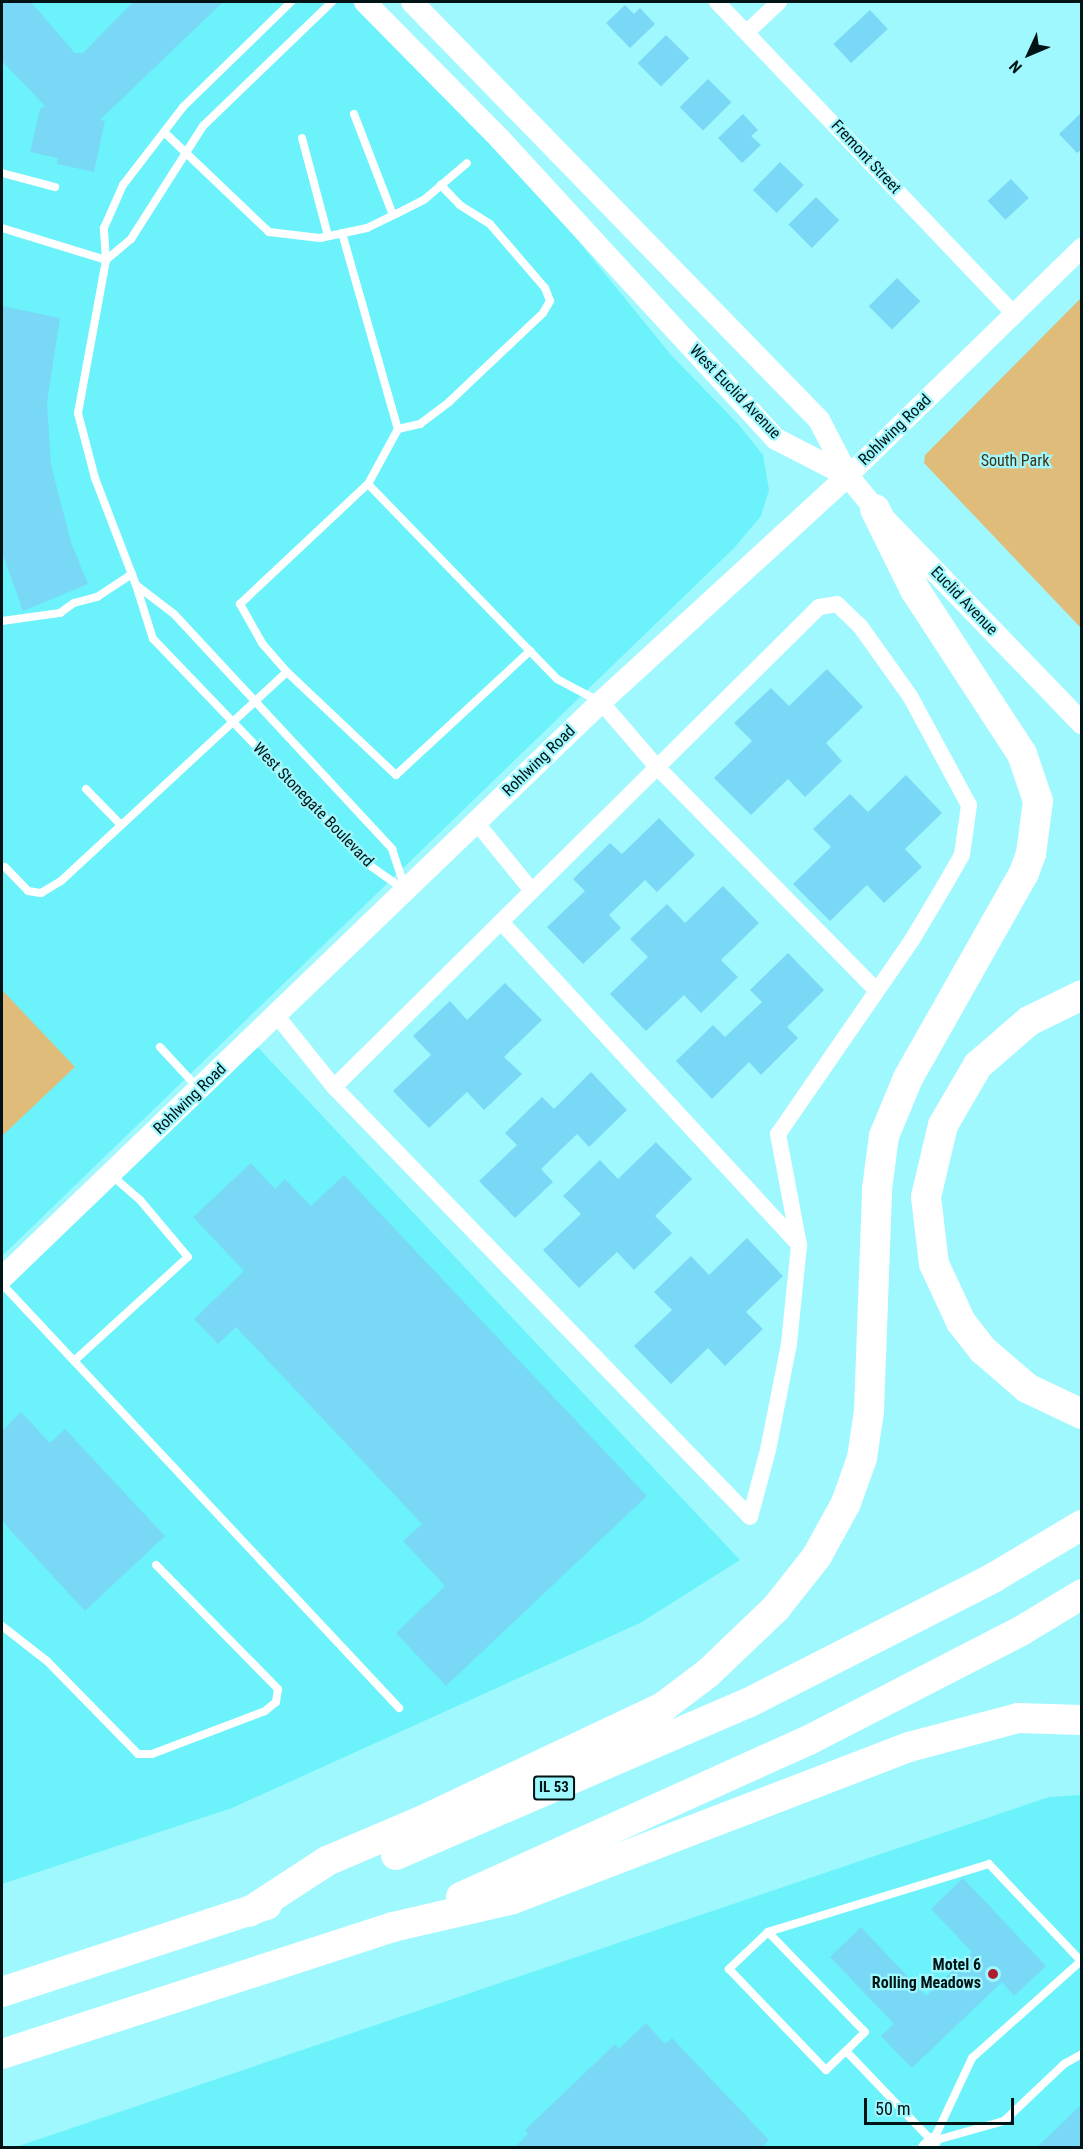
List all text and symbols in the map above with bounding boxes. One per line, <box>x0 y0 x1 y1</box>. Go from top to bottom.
north arrow <box>999 24 1059 84</box>
text: N <box>1005 57 1026 77</box>
street label: Fremont Street <box>827 116 905 198</box>
street label: West Euclid Avenue <box>685 341 785 443</box>
street label: Rohlwing Road <box>855 391 935 469</box>
park label: South Park <box>981 451 1049 471</box>
street label: Euclid Avenue <box>927 563 1001 639</box>
street label: Rohlwing Road <box>499 722 579 800</box>
street label: West Stonegate Boulevard <box>249 739 377 871</box>
street label: Rohlwing Road <box>150 1060 230 1138</box>
road number: IL 53 <box>533 1776 575 1800</box>
place label: Motel 6 Rolling Meadows <box>872 1955 981 1993</box>
marker: Motel 6 Rolling Meadows <box>986 1967 1000 1981</box>
scale bar <box>867 2086 1017 2124</box>
text: 50 m <box>875 2098 910 2119</box>

